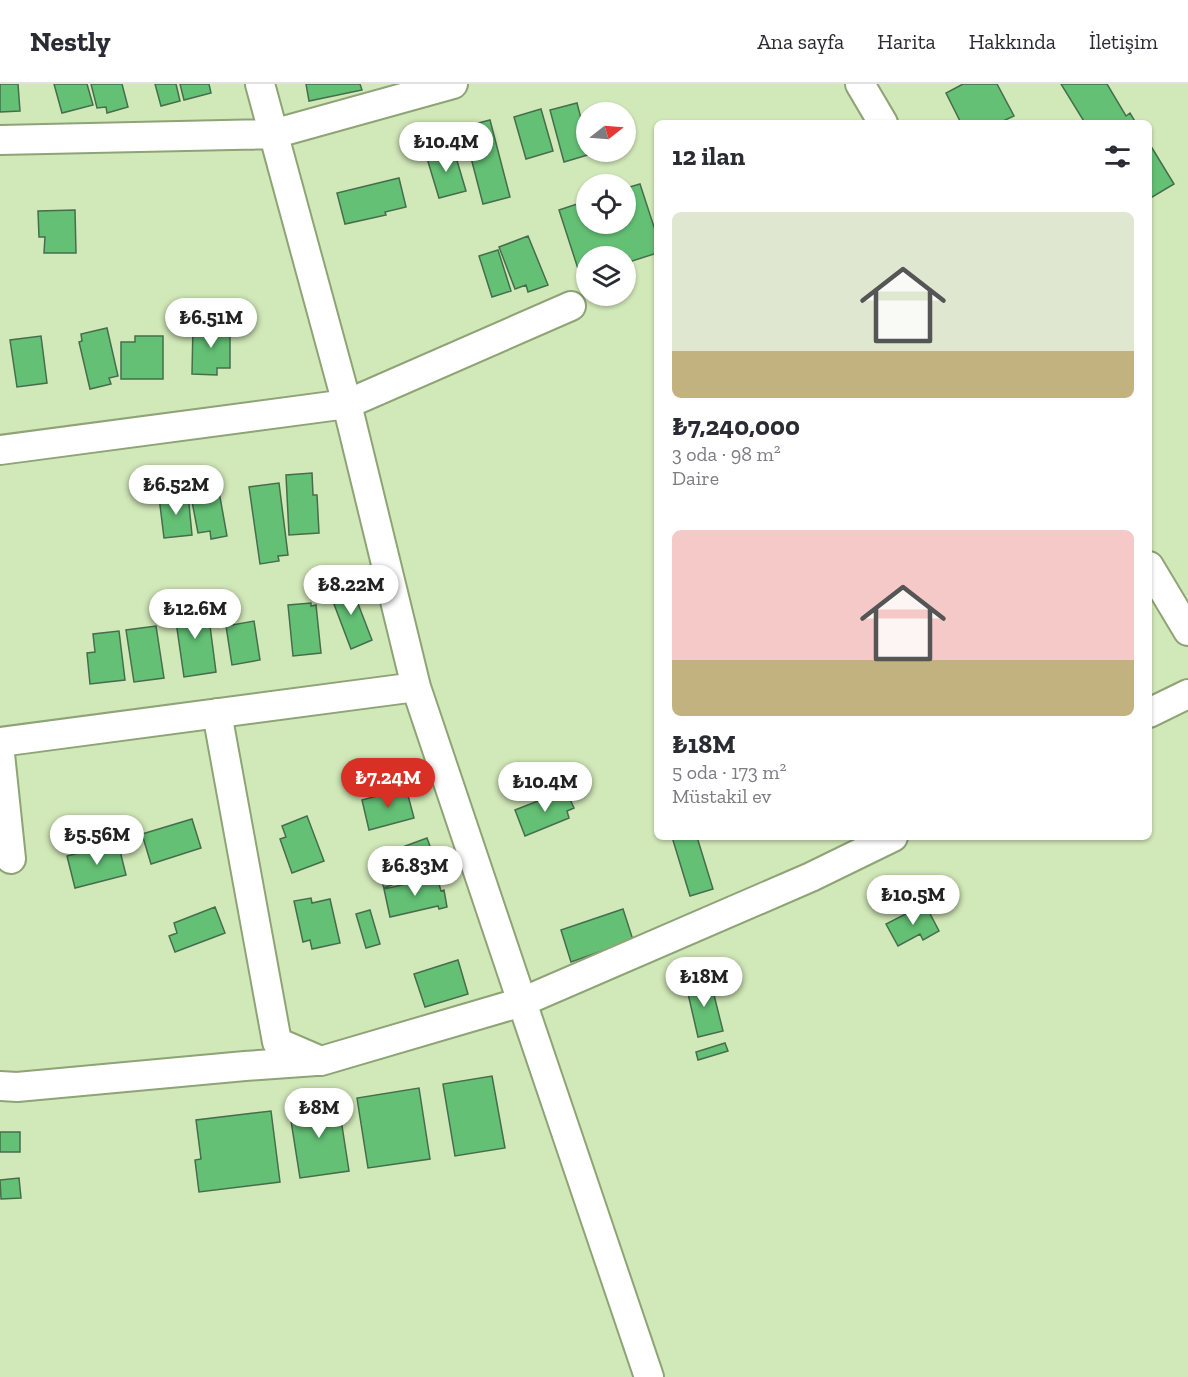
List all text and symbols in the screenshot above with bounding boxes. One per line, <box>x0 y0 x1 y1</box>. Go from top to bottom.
text: Nestly <box>30 25 111 58</box>
text: Ana sayfa <box>757 29 844 54</box>
text: Harita <box>877 29 936 54</box>
text: Hakkında <box>969 29 1056 54</box>
text: İletişim <box>1089 29 1158 54</box>
north arrow <box>576 102 636 162</box>
map controls <box>576 102 636 306</box>
pin: ₺10.4M <box>397 122 495 173</box>
text: ₺10.4M <box>413 129 479 153</box>
text: 12 ilan <box>672 140 745 172</box>
icon: filters <box>1101 140 1134 173</box>
button: locate <box>576 174 636 234</box>
button: layers <box>576 246 636 306</box>
icon: home <box>849 251 957 359</box>
pin: ₺6.51M <box>162 298 260 349</box>
text: ₺6.51M <box>179 305 243 329</box>
text: ₺7,240,000 <box>672 410 800 442</box>
text: 3 oda · 98 m² <box>672 442 781 466</box>
pin: ₺6.52M <box>127 465 225 516</box>
text: Daire <box>672 466 719 490</box>
text: ₺6.52M <box>143 472 209 496</box>
pin: ₺8.22M <box>302 565 400 616</box>
icon: home <box>849 569 957 677</box>
text: ₺8.22M <box>318 572 384 596</box>
pin: ₺12.6M <box>146 589 244 640</box>
text: ₺12.6M <box>163 596 227 620</box>
text: ₺18M <box>672 728 736 760</box>
pin: ₺7.24M <box>339 758 437 809</box>
text: 5 oda · 173 m² <box>672 760 786 784</box>
pin: ₺10.4M <box>496 762 594 813</box>
text: ₺7.24M <box>355 765 421 789</box>
text: ₺10.4M <box>512 769 578 793</box>
text: Müstakil ev <box>672 784 771 808</box>
pin: ₺5.56M <box>48 815 146 866</box>
text: ₺5.56M <box>64 822 130 846</box>
pin: ₺6.83M <box>366 846 464 897</box>
text: ₺6.83M <box>382 853 448 877</box>
pin: ₺10.5M <box>864 875 962 926</box>
text: ₺10.5M <box>881 882 945 906</box>
pin: ₺18M <box>668 957 740 1008</box>
text: ₺18M <box>680 964 728 988</box>
pin: ₺8M <box>290 1088 348 1139</box>
text: ₺8M <box>299 1095 339 1119</box>

